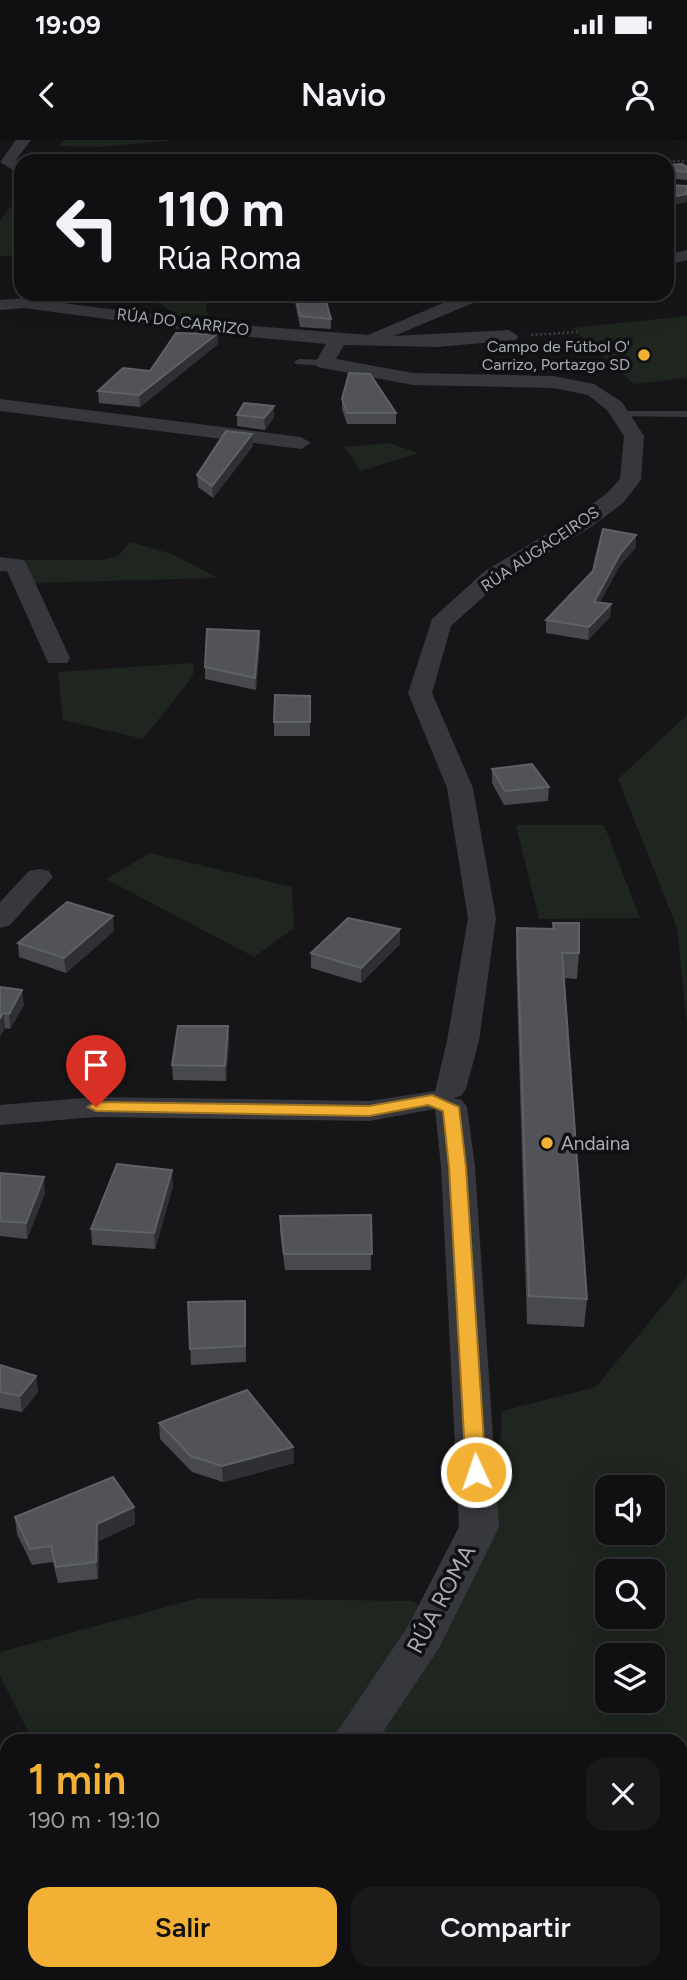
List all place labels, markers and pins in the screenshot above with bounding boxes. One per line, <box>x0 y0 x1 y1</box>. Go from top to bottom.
place label: Campo de Fútbol O' Carrizo, Portazgo SD <box>482 337 630 374</box>
marker: Campo de Fútbol O' Carrizo, Portazgo SD <box>636 347 652 363</box>
pin <box>66 1035 126 1107</box>
place label: Andaina <box>561 1132 630 1155</box>
marker: Andaina <box>539 1135 555 1151</box>

